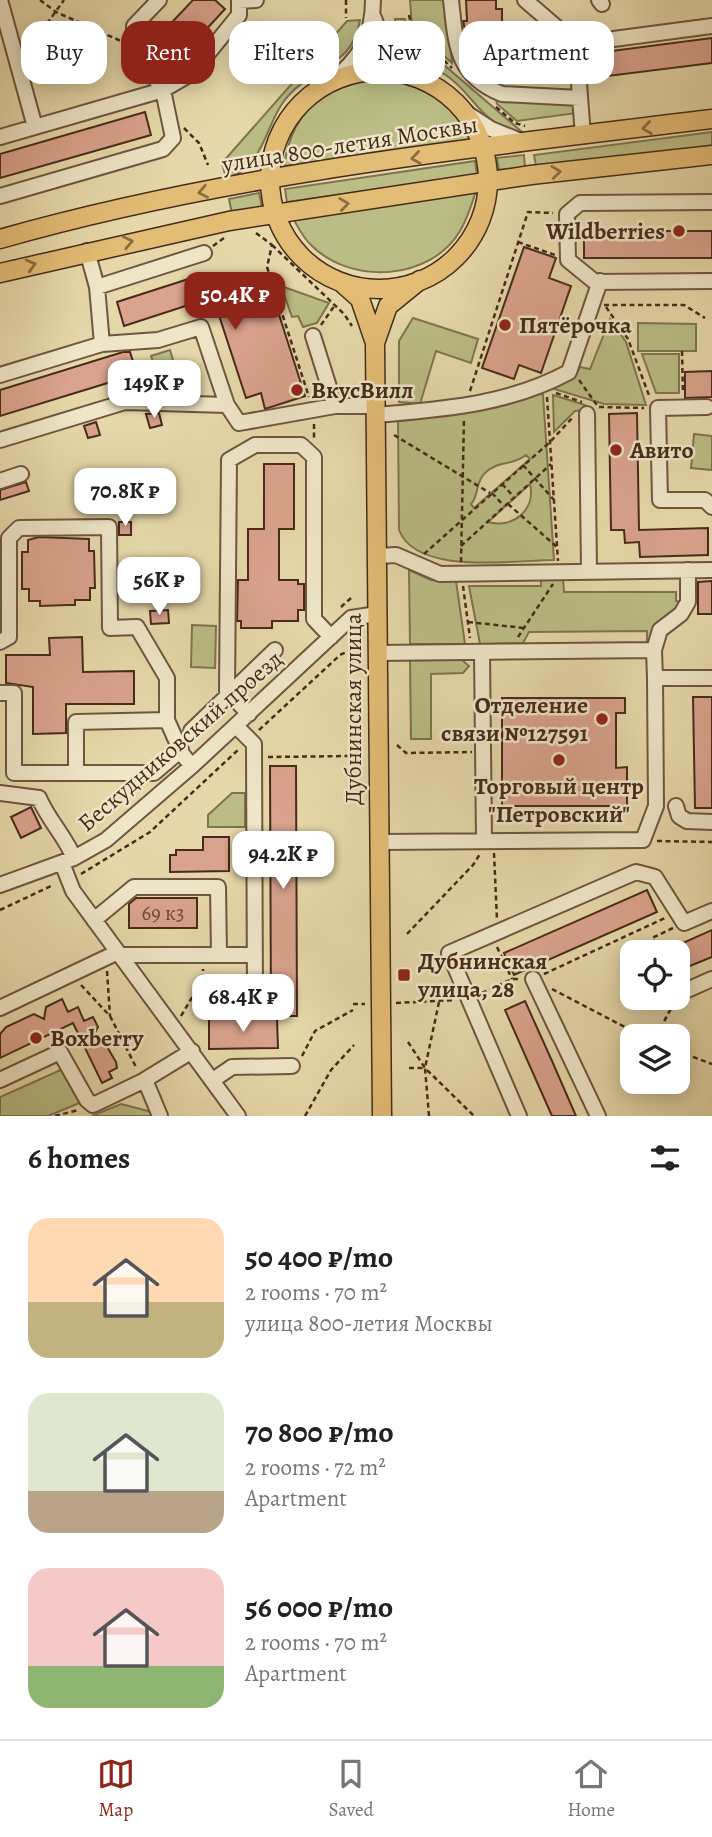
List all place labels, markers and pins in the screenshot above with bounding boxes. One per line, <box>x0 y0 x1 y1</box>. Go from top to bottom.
place label: Wildberries <box>545 215 665 247</box>
marker: Wildberries <box>671 223 687 239</box>
pin: 50.4K ₽ <box>170 272 300 332</box>
place label: Пятёрочка <box>519 309 632 341</box>
marker: Пятёрочка <box>497 317 513 333</box>
pin: 149K ₽ <box>97 360 211 420</box>
place label: ВкусВилл <box>311 374 414 406</box>
marker: ВкусВилл <box>289 382 305 398</box>
place label: Авито <box>629 434 694 466</box>
marker: Авито <box>608 442 624 458</box>
pin: 70.8K ₽ <box>60 468 190 528</box>
pin: 56K ₽ <box>110 558 208 617</box>
place label: Отделение связи №127591 <box>441 689 588 749</box>
marker: Отделение связи №127591 <box>594 711 610 727</box>
marker: Торговый центр "Петровский" <box>551 752 567 768</box>
place label: Торговый центр "Петровский" <box>474 770 644 830</box>
pin: 94.2K ₽ <box>218 832 348 891</box>
place label: Дубнинская улица, 28 <box>417 945 548 1005</box>
marker: Дубнинская улица, 28 <box>396 967 412 983</box>
pin: 68.4K ₽ <box>178 974 308 1034</box>
place label: Boxberry <box>50 1022 144 1054</box>
marker: Boxberry <box>28 1030 44 1046</box>

